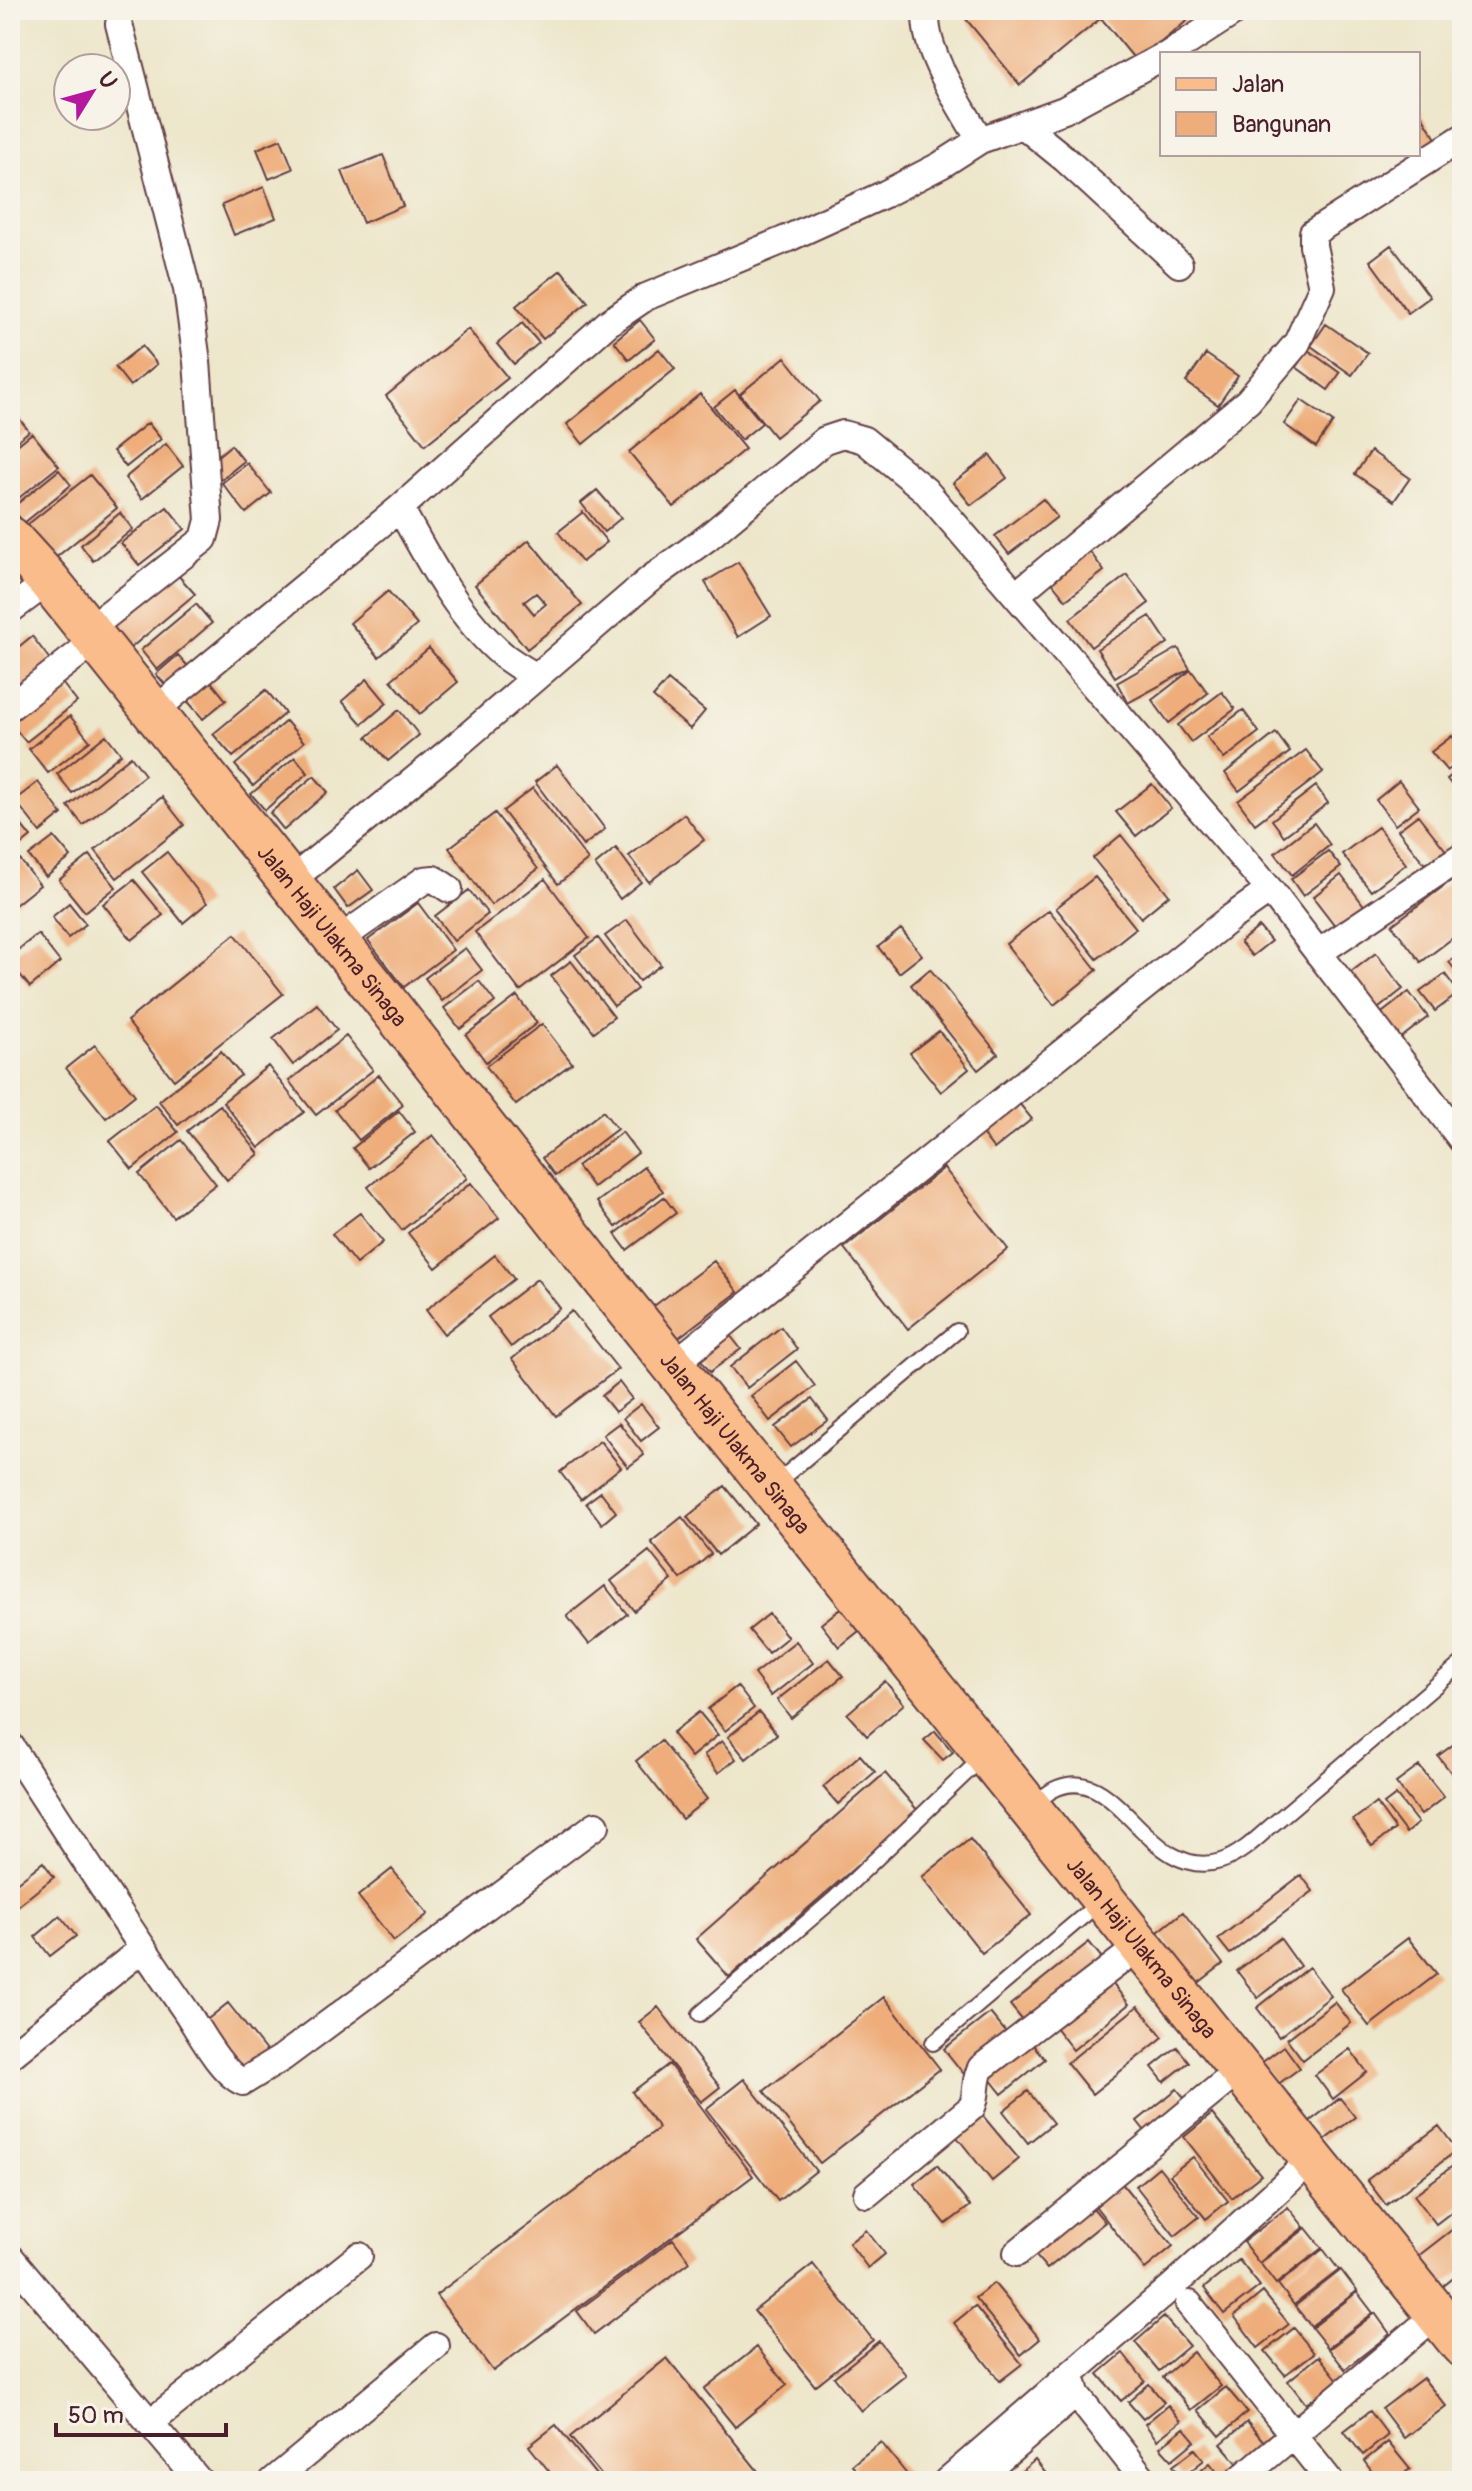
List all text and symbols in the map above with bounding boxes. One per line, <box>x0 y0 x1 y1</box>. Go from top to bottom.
north arrow <box>52 52 132 132</box>
legend <box>1160 52 1420 156</box>
text: U <box>92 66 123 95</box>
text: Jalan <box>1232 70 1284 99</box>
text: Bangunan <box>1232 110 1331 139</box>
street label: Jalan Haji Ulakma Sinaga <box>251 839 413 1033</box>
street label: Jalan Haji Ulakma Sinaga <box>653 1347 816 1540</box>
street label: Jalan Haji Ulakma Sinaga <box>1060 1852 1223 2045</box>
scale bar <box>56 2387 226 2437</box>
text: 50 m <box>68 2401 124 2430</box>

